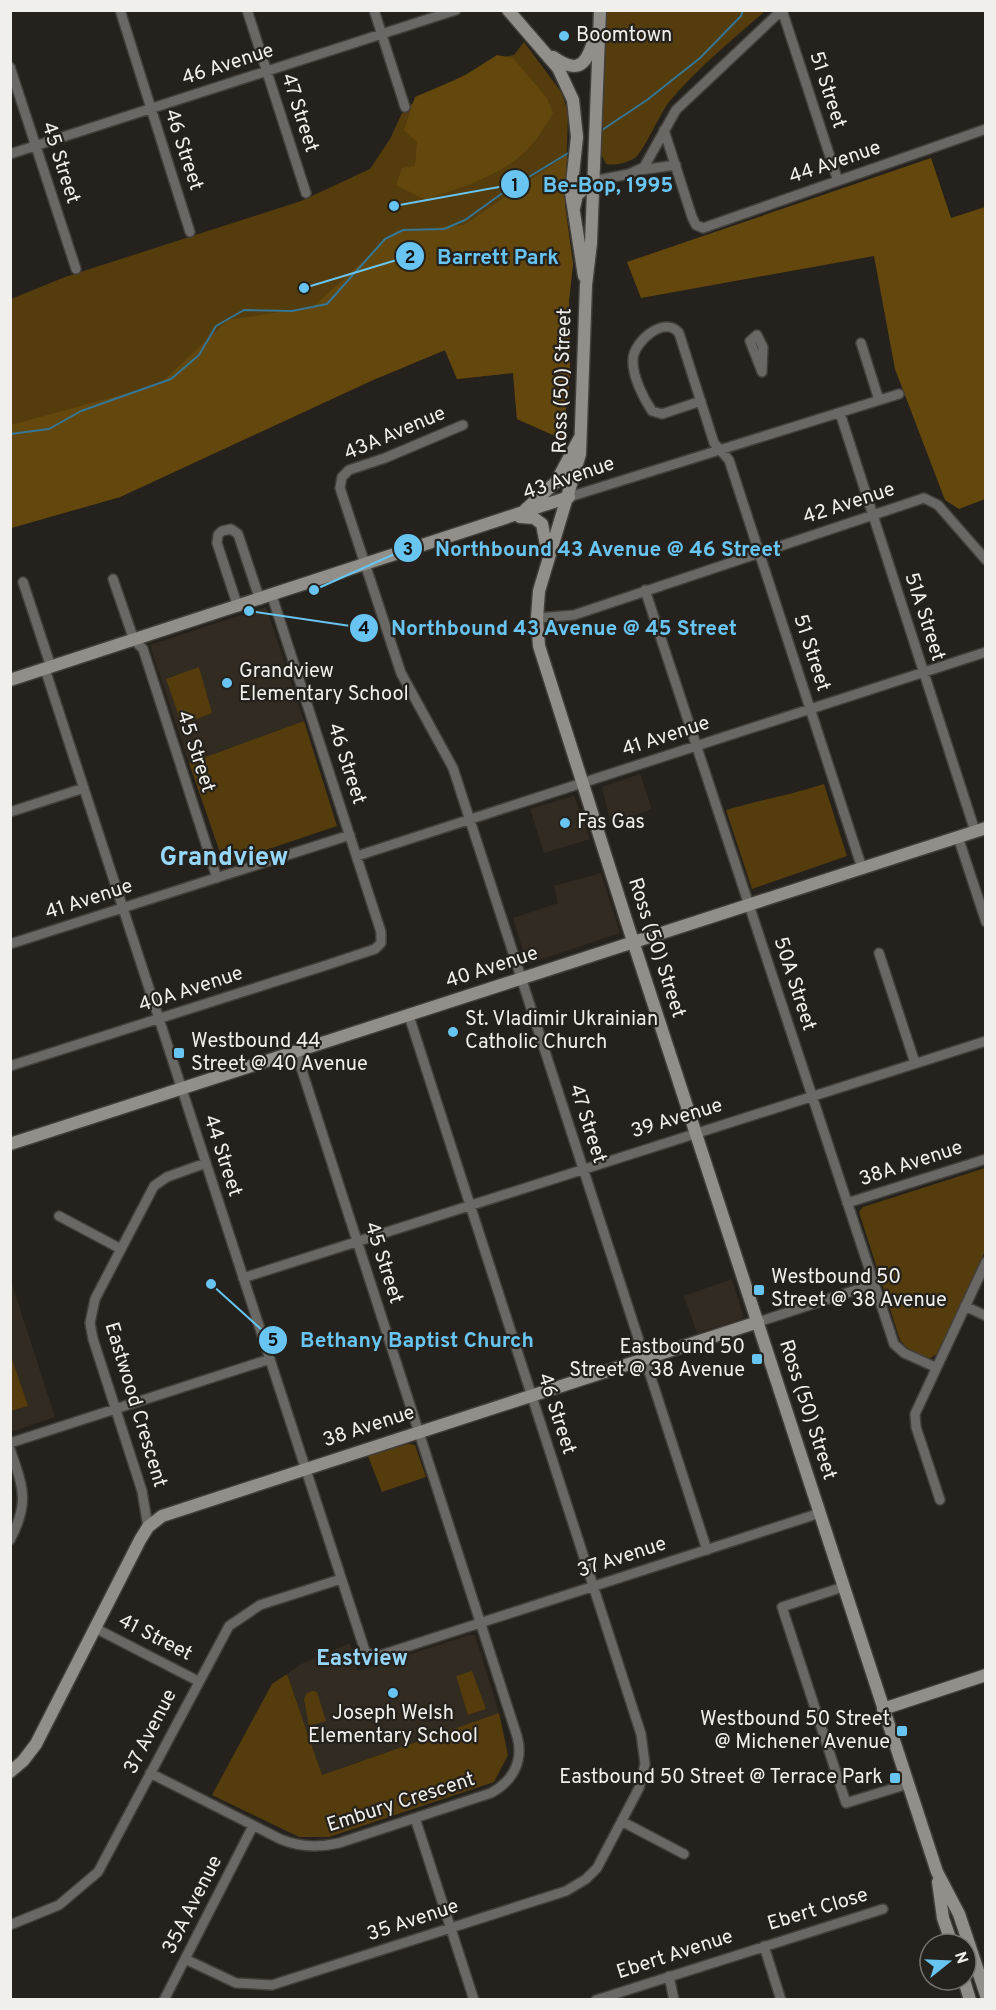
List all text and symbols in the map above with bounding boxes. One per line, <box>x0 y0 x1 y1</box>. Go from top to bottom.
place label: Boomtown <box>576 23 672 49</box>
marker: Boomtown <box>557 29 571 43</box>
street label: 46 Avenue <box>179 38 277 92</box>
street label: 51 Street <box>802 48 852 132</box>
street label: 47 Street <box>274 70 324 156</box>
street label: 46 Street <box>158 106 208 194</box>
street label: 45 Street <box>35 119 85 207</box>
street label: 44 Avenue <box>786 135 884 191</box>
callout: Be-Bop, 1995 <box>500 165 685 204</box>
text: Be-Bop, 1995 <box>543 173 673 200</box>
text: 1 <box>511 175 519 198</box>
callout: Barrett Park <box>395 237 570 276</box>
text: Barrett Park <box>437 245 559 272</box>
text: 2 <box>404 247 416 270</box>
street label: Ross (50) Street <box>547 308 579 454</box>
street label: 43A Avenue <box>340 401 450 467</box>
street label: 43 Avenue <box>520 451 618 507</box>
street label: 42 Avenue <box>800 477 898 531</box>
callout: Northbound 43 Avenue @ 46 Street <box>393 529 794 568</box>
text: Northbound 43 Avenue @ 46 Street <box>435 537 781 564</box>
text: 3 <box>403 539 413 562</box>
street label: 51A Street <box>897 569 951 665</box>
callout: Northbound 43 Avenue @ 45 Street <box>349 608 750 647</box>
street label: 51 Street <box>786 611 836 695</box>
text: Northbound 43 Avenue @ 45 Street <box>391 616 737 643</box>
text: 4 <box>358 618 370 641</box>
place label: Grandview Elementary School <box>239 659 409 708</box>
marker: Grandview Elementary School <box>220 676 234 690</box>
street label: 45 Street <box>170 708 220 796</box>
street label: 41 Avenue <box>619 711 713 763</box>
street label: 46 Street <box>321 720 371 808</box>
place label: Fas Gas <box>577 810 645 836</box>
marker: Fas Gas <box>558 816 572 830</box>
district label: Grandview <box>159 842 289 875</box>
street label: 41 Avenue <box>42 874 136 926</box>
street label: Ross (50) Street <box>621 875 691 1021</box>
street label: 50A Street <box>767 934 821 1034</box>
street label: 40 Avenue <box>442 941 542 995</box>
street label: 40A Avenue <box>136 961 246 1019</box>
place label: St. Vladimir Ukrainian Catholic Church <box>465 1007 658 1056</box>
marker: St. Vladimir Ukrainian Catholic Church <box>446 1025 460 1039</box>
place label: Westbound 44 Street @ 40 Avenue <box>191 1029 368 1078</box>
marker: Westbound 44 Street @ 40 Avenue <box>172 1046 186 1060</box>
street label: 47 Street <box>562 1081 612 1167</box>
street label: 39 Avenue <box>628 1093 726 1145</box>
street label: 44 Street <box>197 1112 247 1200</box>
street label: 38A Avenue <box>856 1135 966 1193</box>
street label: 45 Street <box>358 1219 408 1307</box>
place label: Westbound 50 Street @ 38 Avenue <box>771 1265 947 1314</box>
marker: Westbound 50 Street @ 38 Avenue <box>752 1283 766 1297</box>
street label: Eastwood Crescent <box>98 1319 172 1491</box>
callout: Bethany Baptist Church <box>258 1321 546 1360</box>
text: Bethany Baptist Church <box>300 1328 534 1355</box>
text: 5 <box>268 1330 279 1353</box>
place label: Eastbound 50 Street @ 38 Avenue <box>569 1335 745 1384</box>
street label: Ross (50) Street <box>772 1337 842 1483</box>
marker: Eastbound 50 Street @ 38 Avenue <box>750 1352 764 1366</box>
street label: 46 Street <box>531 1370 581 1458</box>
street label: 38 Avenue <box>320 1400 418 1454</box>
street label: 37 Avenue <box>574 1531 670 1585</box>
street label: 41 Street <box>114 1608 196 1668</box>
district label: Eastview <box>316 1646 408 1673</box>
street label: 37 Avenue <box>118 1685 184 1779</box>
marker: Joseph Welsh Elementary School <box>386 1686 400 1700</box>
place label: Joseph Welsh Elementary School <box>308 1701 478 1750</box>
place label: Westbound 50 Street @ Michener Avenue <box>700 1707 890 1756</box>
marker: Westbound 50 Street @ Michener Avenue <box>895 1724 909 1738</box>
place label: Eastbound 50 Street @ Terrace Park <box>559 1765 883 1791</box>
street label: Embury Crescent <box>324 1767 478 1839</box>
marker: Eastbound 50 Street @ Terrace Park <box>888 1771 902 1785</box>
street label: 35A Avenue <box>157 1851 229 1959</box>
street label: Ebert Close <box>765 1882 871 1938</box>
street label: 35 Avenue <box>364 1894 462 1948</box>
street label: Ebert Avenue <box>613 1924 737 1986</box>
north arrow <box>918 1932 978 1992</box>
text: N <box>949 1949 972 1967</box>

